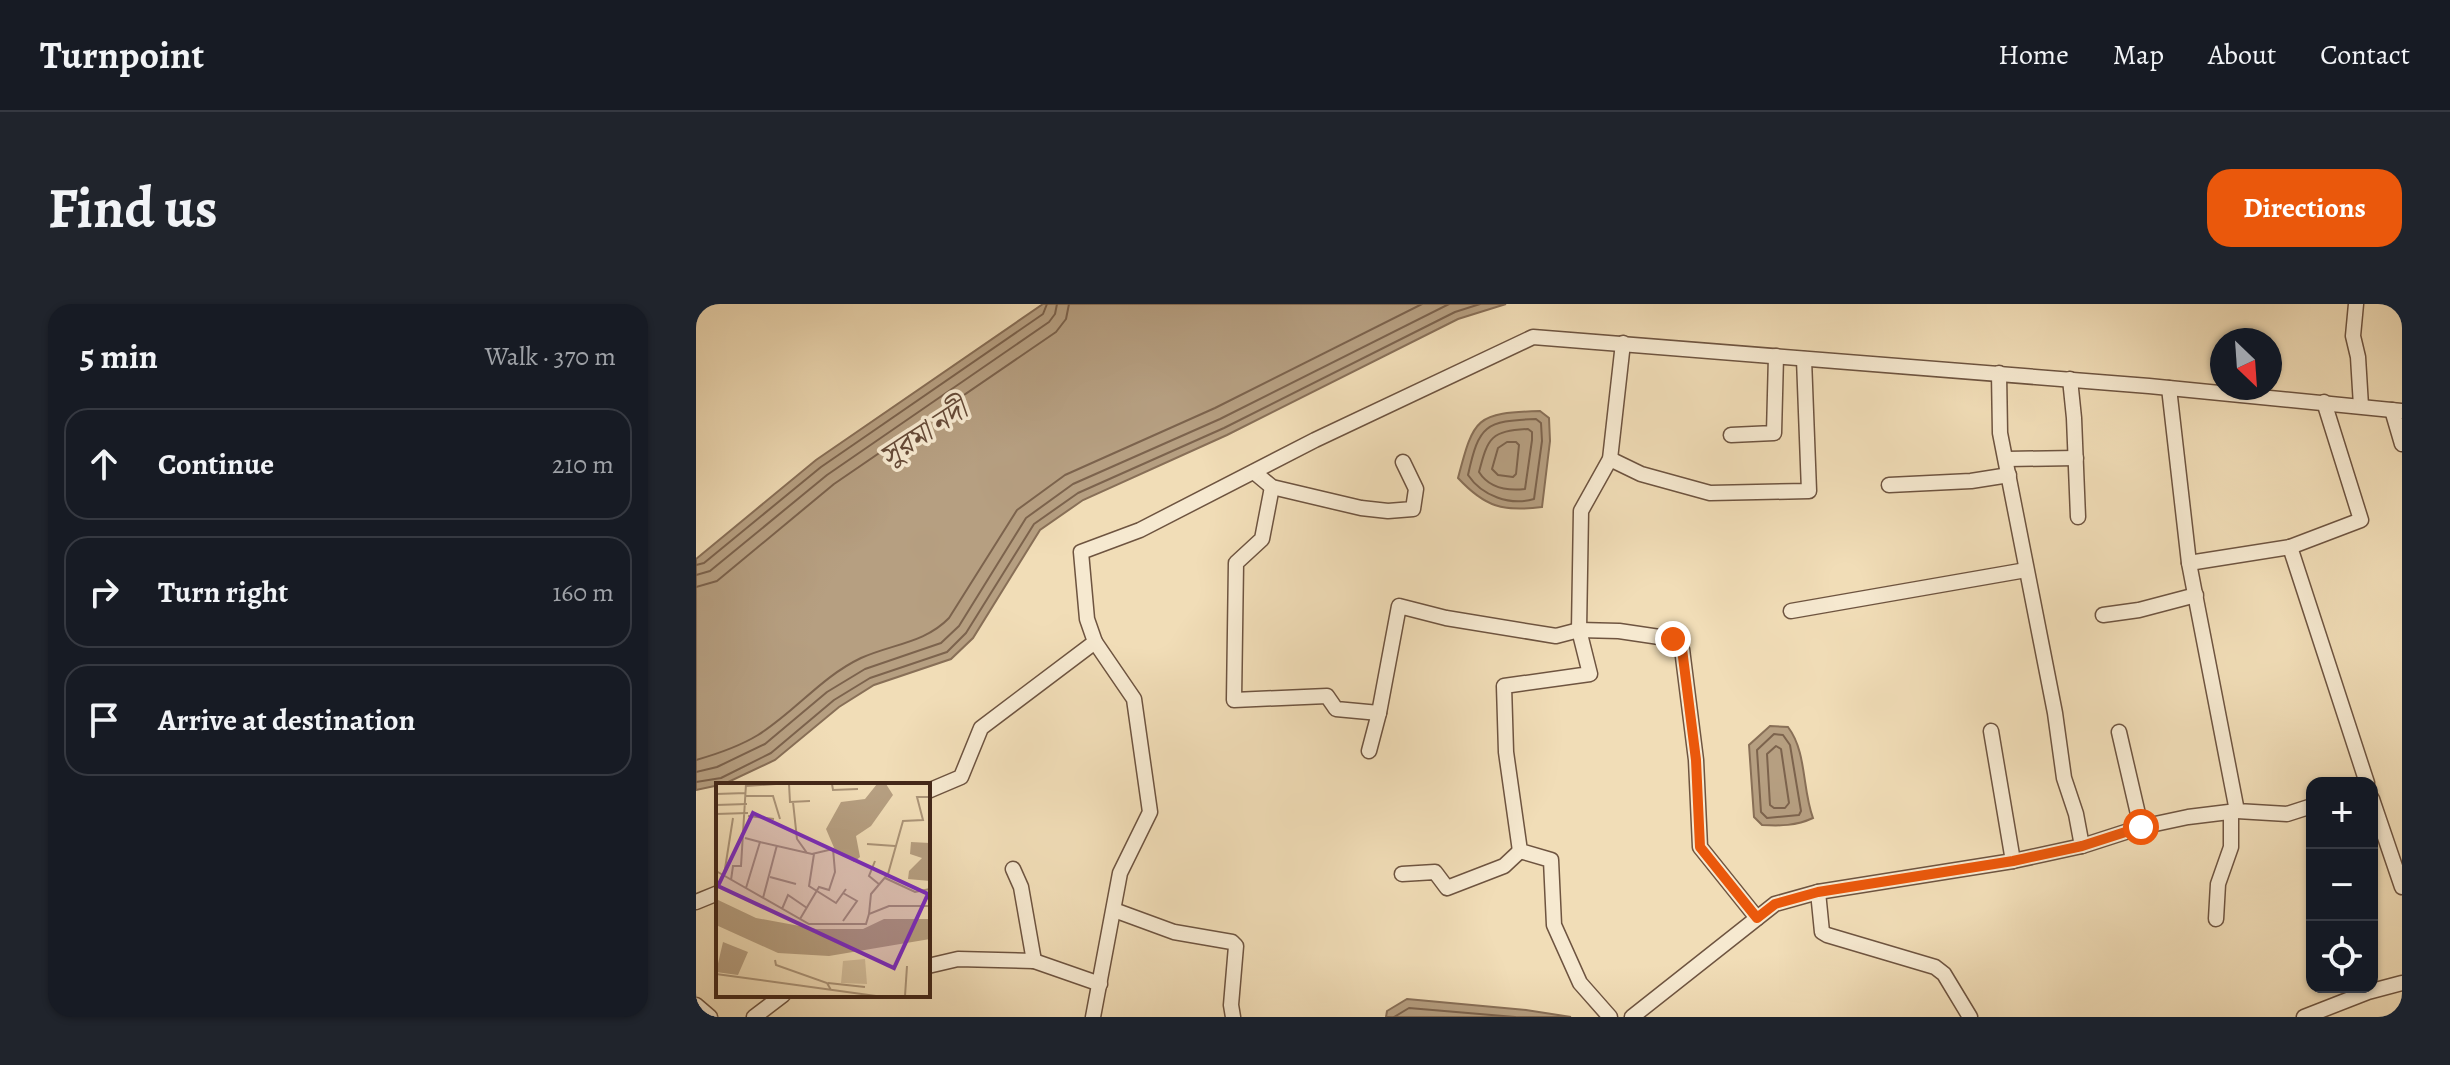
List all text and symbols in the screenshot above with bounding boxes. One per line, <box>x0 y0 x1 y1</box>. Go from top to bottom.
text: Turnpoint <box>40 29 204 81</box>
text: Home <box>1998 36 2069 74</box>
text: Map <box>2113 36 2164 74</box>
text: About <box>2208 36 2276 74</box>
text: Contact <box>2320 36 2410 74</box>
button: Directions <box>2207 169 2402 247</box>
text: Find us <box>48 170 218 246</box>
north arrow <box>2210 328 2282 400</box>
text: 5 min <box>80 333 158 380</box>
text: Walk · 370 m <box>485 339 616 374</box>
water label: সুরমা নদী <box>871 388 977 476</box>
icon: ahead <box>82 442 126 486</box>
text: Continue <box>158 444 274 484</box>
text: 210 m <box>552 447 614 482</box>
icon: right <box>82 570 126 614</box>
text: Turn right <box>158 572 288 612</box>
text: 160 m <box>552 575 614 610</box>
route end <box>1655 621 1691 657</box>
icon: arrive <box>82 698 126 742</box>
text: Arrive at destination <box>158 700 415 740</box>
map controls <box>2306 777 2378 993</box>
button: + <box>2306 777 2378 849</box>
inset map <box>716 783 930 997</box>
route start <box>2123 809 2159 845</box>
button: − <box>2306 849 2378 921</box>
button: locate <box>2306 921 2378 993</box>

